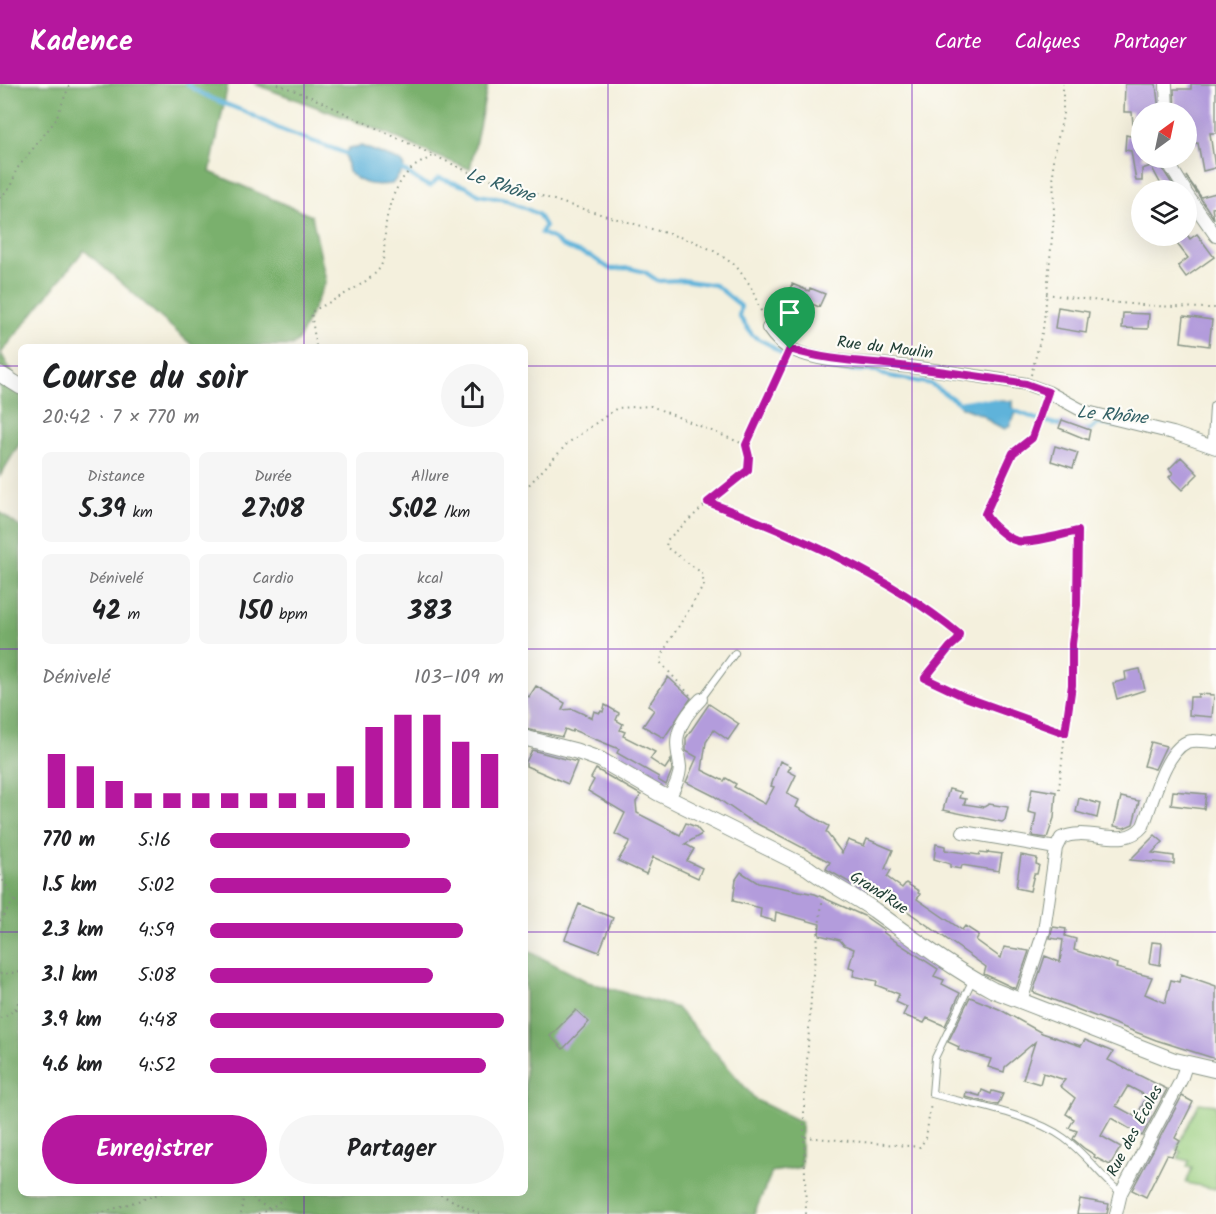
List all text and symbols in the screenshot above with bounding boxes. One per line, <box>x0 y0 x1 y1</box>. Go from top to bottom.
text: Kadence <box>30 20 133 65</box>
text: Carte <box>934 26 981 59</box>
text: Calques <box>1014 26 1080 59</box>
text: Partager <box>1113 26 1186 59</box>
north arrow <box>1131 102 1197 168</box>
map controls <box>1131 102 1197 246</box>
water label: Le Rhône <box>462 161 540 212</box>
button: layers <box>1131 180 1197 246</box>
pin <box>764 287 815 349</box>
icon: arrive <box>773 296 806 329</box>
street label: Rue du Moulin <box>836 330 934 366</box>
text: Course du soir <box>42 353 247 406</box>
button: share <box>441 364 504 427</box>
water label: Le Rhône <box>1075 398 1151 434</box>
text: 20:42 · 7 × 770 m <box>42 402 199 434</box>
text: Distance <box>87 464 145 489</box>
text: Durée <box>254 464 292 489</box>
text: Allure <box>411 464 449 489</box>
text: 5.39 <box>79 489 126 531</box>
text: 27:08 <box>242 489 304 531</box>
text: 5:02 <box>390 489 438 531</box>
text: km <box>126 500 153 525</box>
text: /km <box>438 500 470 525</box>
text: Dénivelé <box>89 566 143 591</box>
text: Cardio <box>252 566 294 591</box>
text: kcal <box>417 566 443 591</box>
text: 42 <box>92 591 121 633</box>
text: 150 <box>238 591 273 633</box>
text: 383 <box>408 591 452 633</box>
text: m <box>121 602 140 627</box>
text: bpm <box>273 602 308 627</box>
text: Dénivelé <box>42 662 110 694</box>
text: 103–109 m <box>414 662 504 694</box>
text: 770 m <box>42 825 95 857</box>
text: 5:16 <box>138 825 171 857</box>
street label: Grand'Rue <box>845 865 913 921</box>
text: 1.5 km <box>42 870 97 902</box>
text: 5:02 <box>138 870 175 902</box>
text: 2.3 km <box>42 915 103 947</box>
text: 4:59 <box>138 915 174 947</box>
text: 3.1 km <box>42 960 98 992</box>
text: 5:08 <box>138 960 176 992</box>
text: 3.9 km <box>42 1005 102 1037</box>
text: 4:48 <box>138 1005 177 1037</box>
text: 4.6 km <box>42 1050 102 1082</box>
text: 4:52 <box>138 1050 176 1082</box>
street label: Rue des Écoles <box>1100 1081 1170 1181</box>
button: Enregistrer <box>42 1115 267 1184</box>
button: Partager <box>279 1115 504 1184</box>

